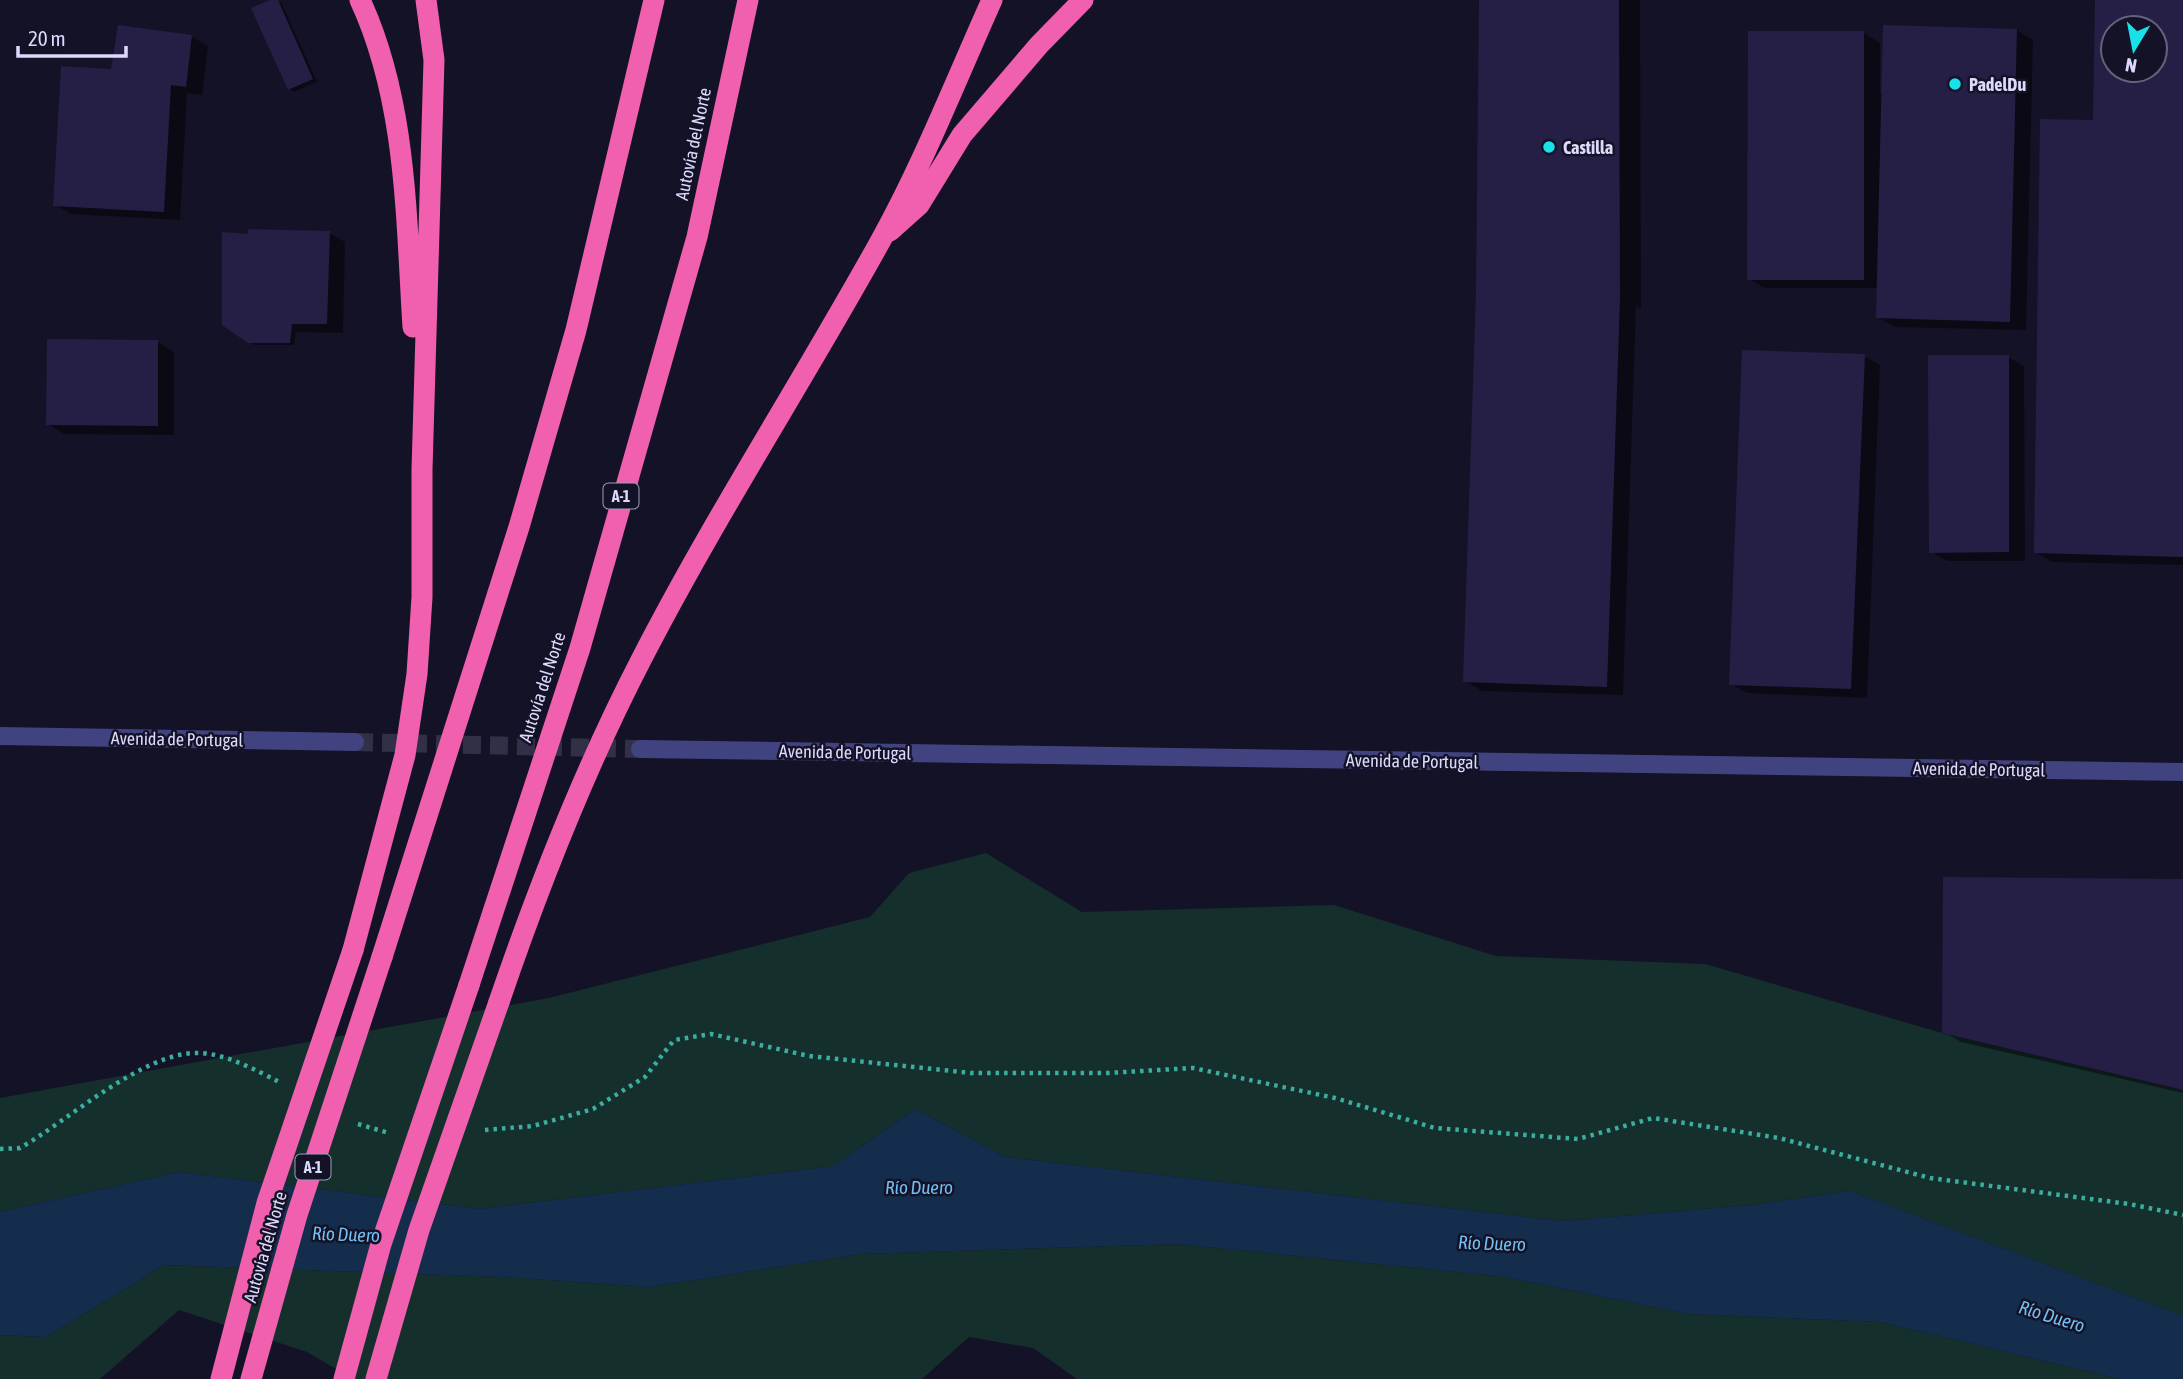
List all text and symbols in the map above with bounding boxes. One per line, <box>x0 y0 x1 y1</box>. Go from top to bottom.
scale bar <box>18 14 126 58</box>
north arrow <box>2099 14 2169 84</box>
text: 20 m <box>28 26 66 50</box>
text: N <box>2124 54 2138 78</box>
place label: PadelDu <box>1969 74 2026 95</box>
marker: PadelDu <box>1947 76 1963 92</box>
street label: Autovía del Norte <box>671 86 715 202</box>
place label: Castilla <box>1563 137 1613 158</box>
marker: Castilla <box>1541 139 1557 155</box>
road number: A-1 <box>604 484 638 509</box>
street label: Autovía del Norte <box>514 629 570 745</box>
street label: Avenida de Portugal <box>111 727 244 751</box>
street label: Avenida de Portugal <box>779 740 912 764</box>
street label: Avenida de Portugal <box>1346 749 1479 773</box>
street label: Avenida de Portugal <box>1913 757 2046 781</box>
road number: A-1 <box>296 1154 330 1180</box>
water label: Río Duero <box>885 1176 953 1198</box>
street label: Autovía del Norte <box>239 1189 291 1305</box>
water label: Río Duero <box>312 1222 380 1246</box>
water label: Río Duero <box>1458 1231 1526 1255</box>
water label: Río Duero <box>2016 1296 2088 1336</box>

